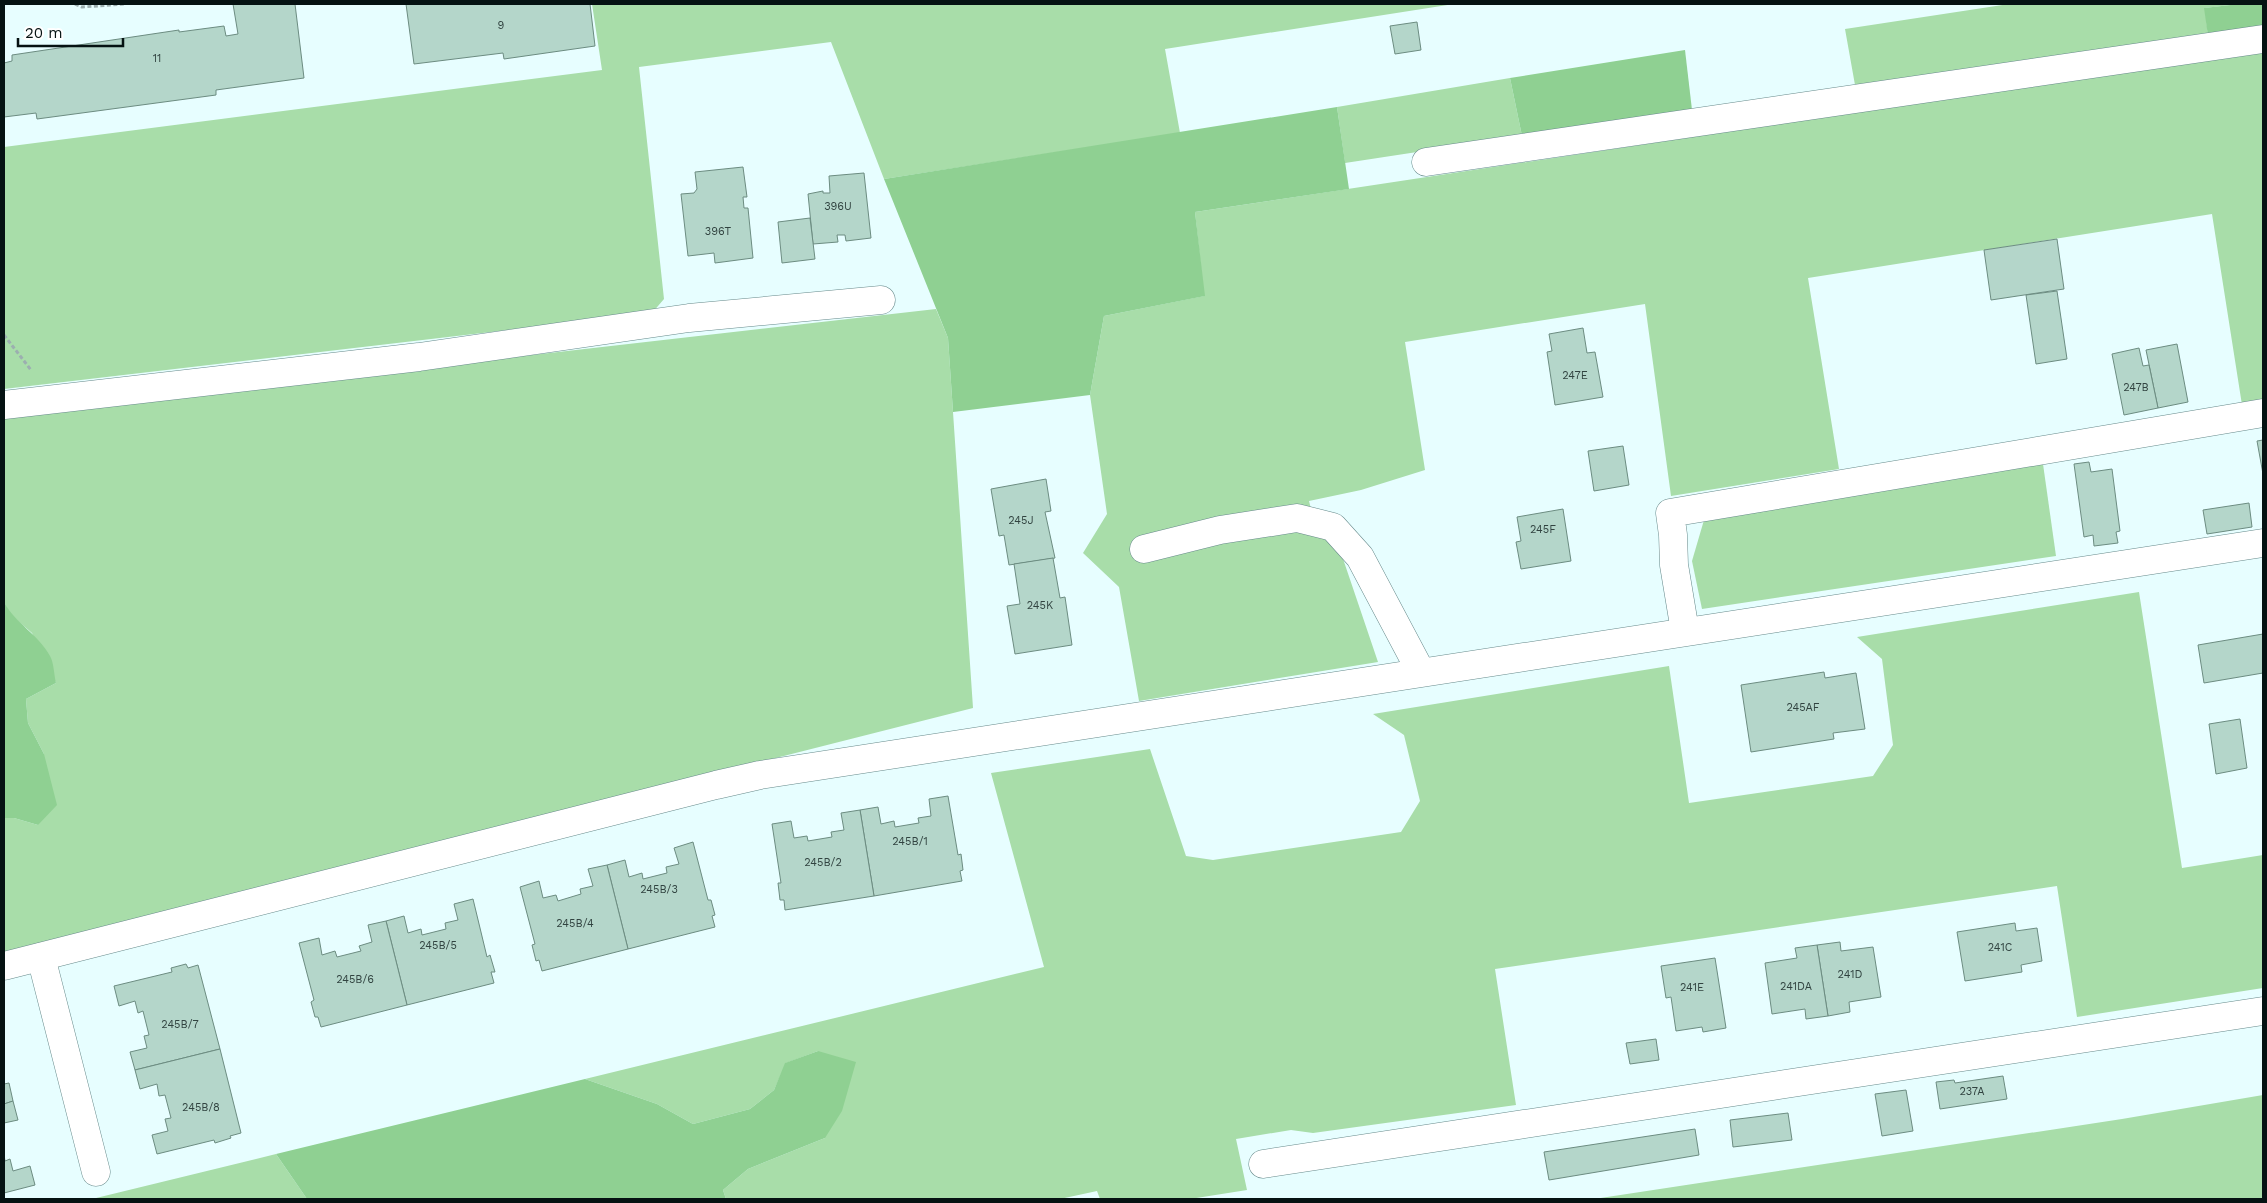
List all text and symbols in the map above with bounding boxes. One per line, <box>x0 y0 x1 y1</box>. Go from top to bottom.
scale bar <box>18 15 122 47</box>
house number: 9 <box>498 19 505 32</box>
text: 20 m <box>25 24 63 42</box>
house number: 11 <box>153 52 161 65</box>
house number: 396U <box>824 200 852 213</box>
house number: 396T <box>705 225 732 238</box>
house number: 247E <box>1562 369 1588 382</box>
house number: 247B <box>2123 381 2149 394</box>
house number: 245J <box>1008 514 1034 527</box>
house number: 245F <box>1530 523 1556 536</box>
house number: 245K <box>1027 599 1053 612</box>
house number: 245AF <box>1786 701 1820 714</box>
house number: 245B/1 <box>892 835 928 848</box>
house number: 245B/2 <box>804 856 842 869</box>
house number: 245B/3 <box>640 883 678 896</box>
house number: 245B/4 <box>556 917 594 930</box>
house number: 245B/5 <box>419 939 457 952</box>
house number: 241C <box>1988 941 2013 954</box>
house number: 241D <box>1838 968 1862 981</box>
house number: 245B/6 <box>336 973 374 986</box>
house number: 241DA <box>1780 980 1812 993</box>
house number: 241E <box>1680 981 1704 994</box>
house number: 245B/7 <box>161 1018 199 1031</box>
house number: 237A <box>1959 1085 1985 1098</box>
house number: 245B/8 <box>182 1101 220 1114</box>

